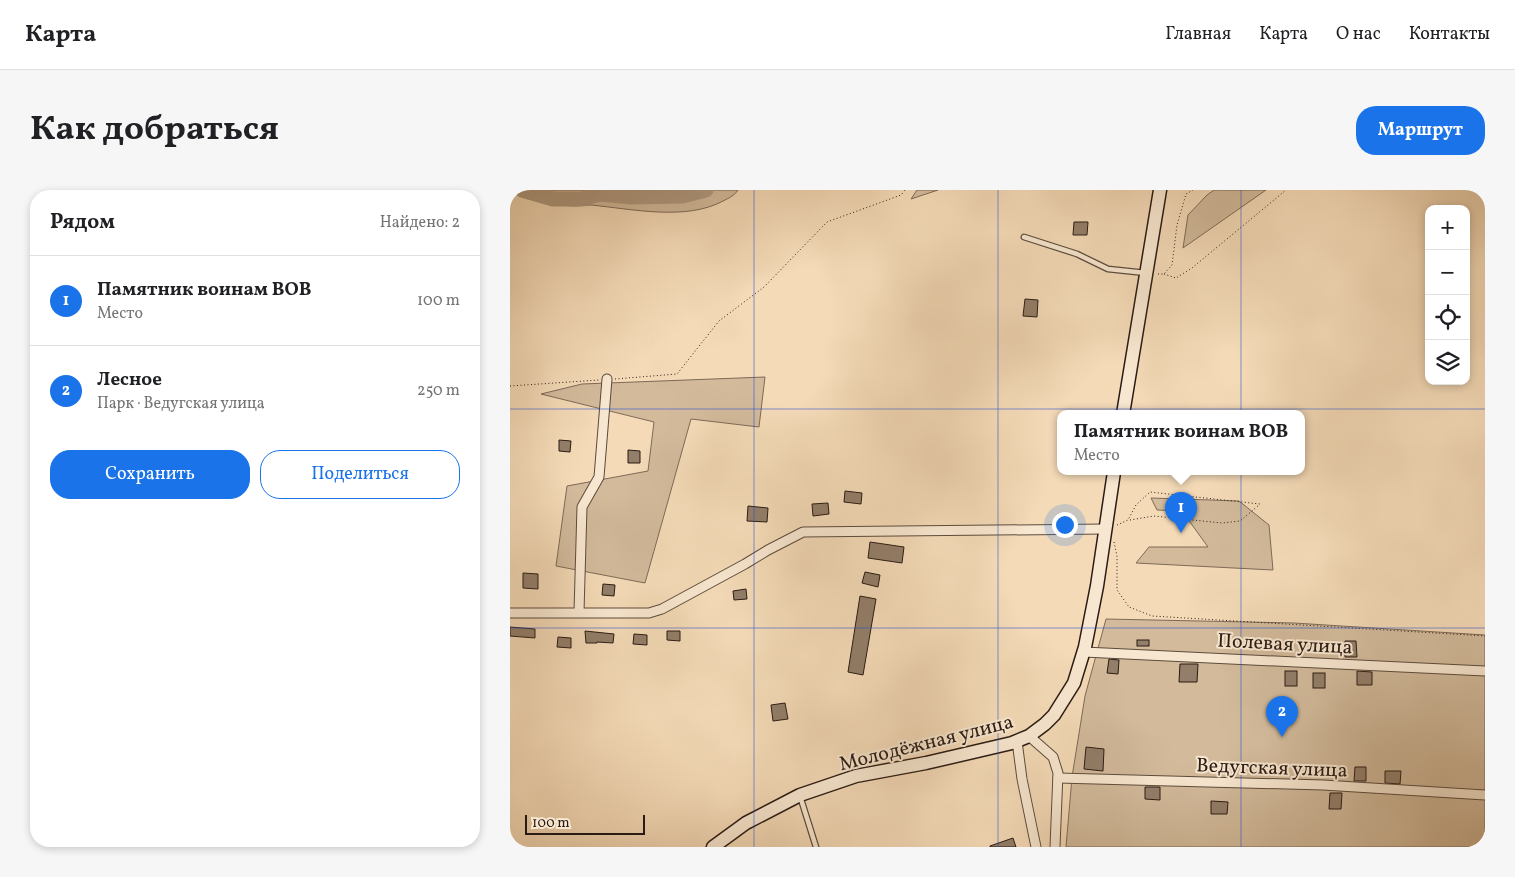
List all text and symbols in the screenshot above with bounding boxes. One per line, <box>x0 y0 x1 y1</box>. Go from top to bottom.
text: Карта <box>25 18 96 52</box>
text: Главная <box>1165 22 1231 47</box>
text: Карта <box>1259 22 1308 47</box>
text: О нас <box>1336 22 1381 47</box>
text: Контакты <box>1409 22 1490 47</box>
text: Как добраться <box>30 106 279 154</box>
button: Маршрут <box>1356 106 1485 155</box>
map controls <box>1425 205 1470 385</box>
button: + <box>1425 205 1470 250</box>
text: Рядом <box>50 208 115 237</box>
text: Найдено: 2 <box>380 212 460 234</box>
button: − <box>1425 250 1470 295</box>
text: Памятник воинам ВОВ <box>97 277 311 303</box>
text: 1 <box>63 290 69 312</box>
text: 100 m <box>417 290 460 312</box>
button: locate <box>1425 295 1470 340</box>
text: Место <box>97 303 143 325</box>
button: layers <box>1425 340 1470 385</box>
text: Лесное <box>97 367 162 393</box>
text: 2 <box>62 380 70 402</box>
text: 250 m <box>417 380 460 402</box>
text: Парк · Ведугская улица <box>97 393 265 415</box>
popup <box>1057 410 1305 475</box>
text: Памятник воинам ВОВ <box>1074 419 1288 445</box>
text: Место <box>1074 445 1120 467</box>
button: Сохранить <box>50 450 250 499</box>
button: Поделиться <box>260 450 460 499</box>
pin: 1 <box>1165 492 1197 533</box>
your location <box>1052 512 1078 538</box>
street label: Полевая улица <box>1217 627 1353 663</box>
pin: 2 <box>1266 696 1298 737</box>
street label: Молодёжная улица <box>836 709 1017 779</box>
street label: Ведугская улица <box>1196 752 1348 786</box>
scale bar <box>525 812 645 835</box>
text: 100 m <box>532 814 570 833</box>

